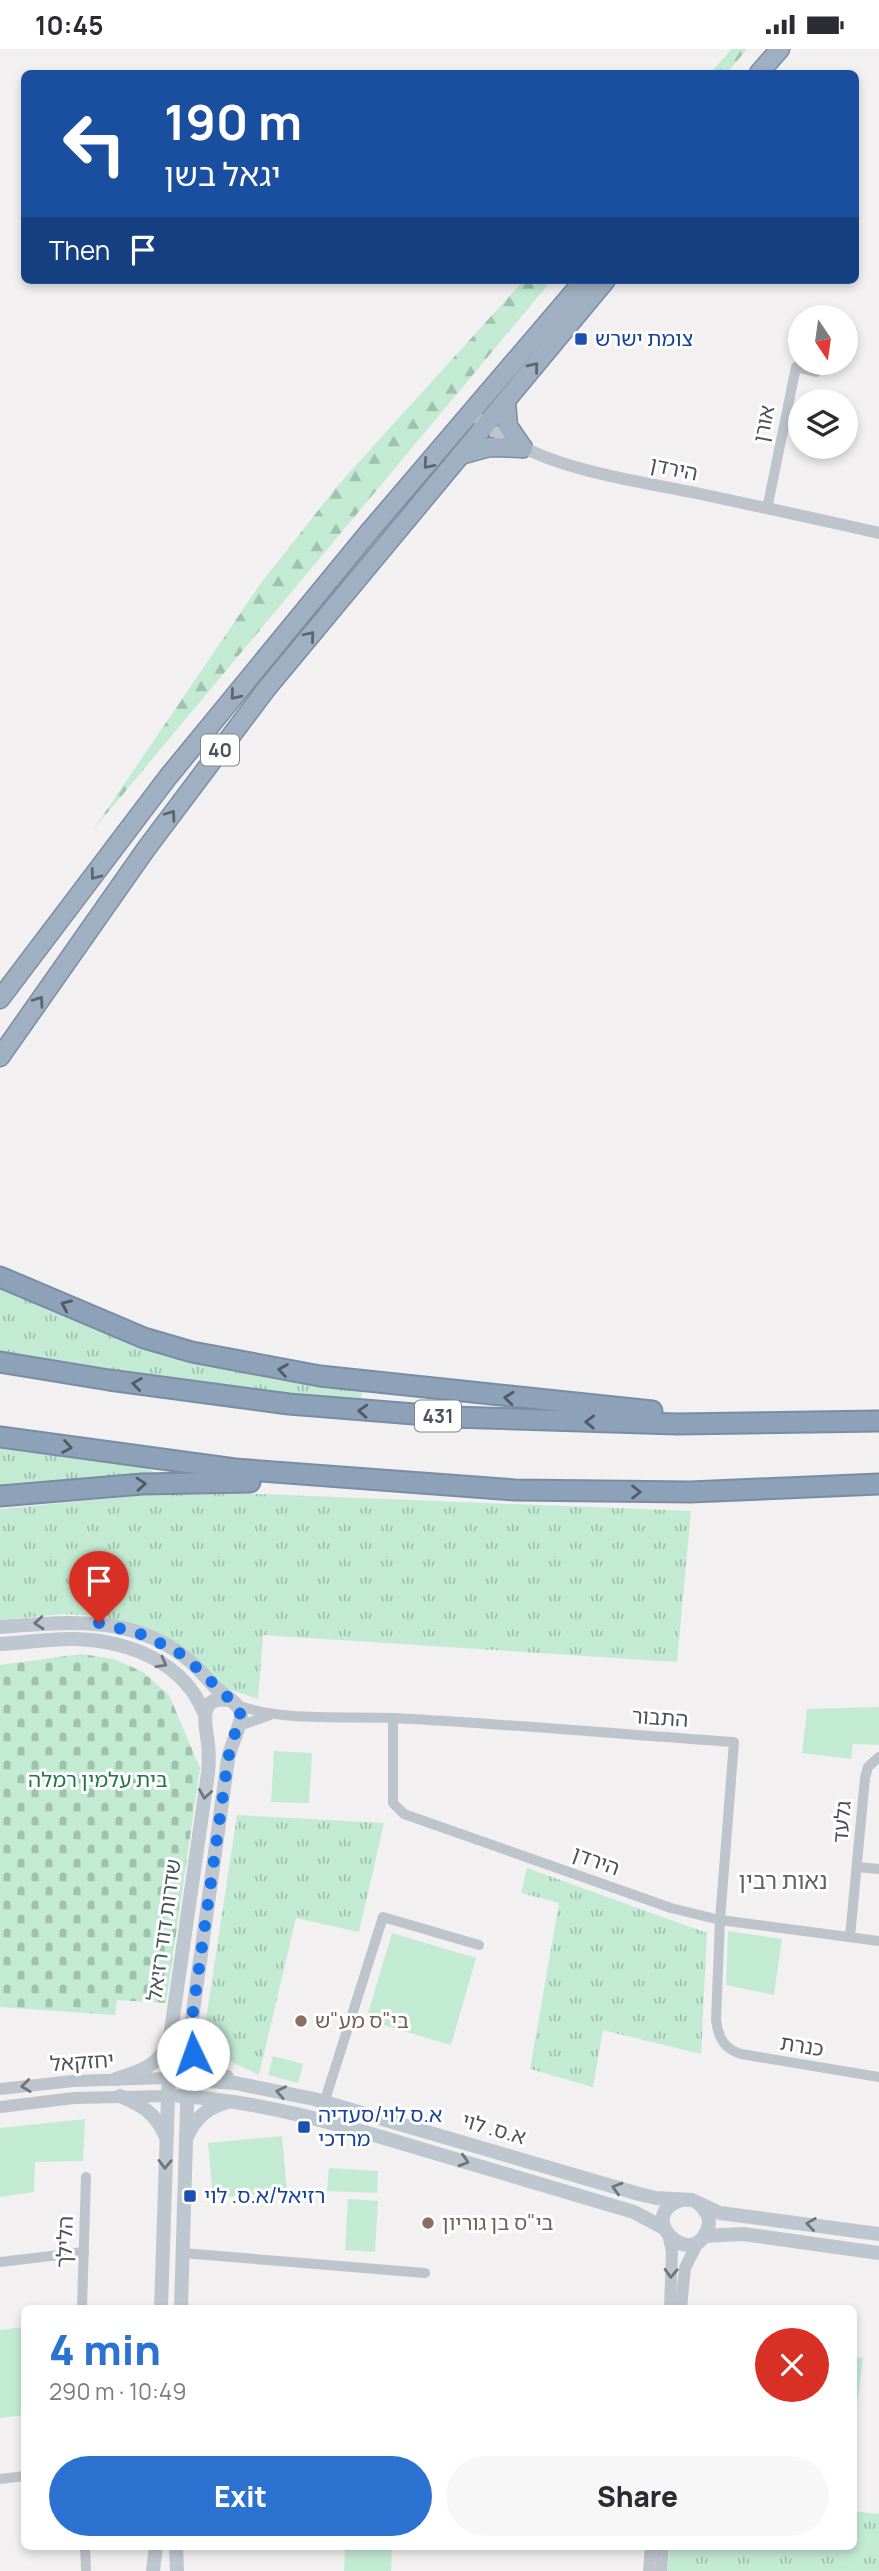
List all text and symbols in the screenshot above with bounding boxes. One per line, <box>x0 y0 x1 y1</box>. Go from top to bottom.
text: 10:45 <box>35 7 103 43</box>
text: 190 m <box>164 88 302 155</box>
icon: left <box>49 98 140 189</box>
text: יגאל בשן <box>164 152 281 196</box>
icon: arrive <box>124 231 162 269</box>
text: Then <box>49 232 110 268</box>
north arrow <box>788 305 858 375</box>
map controls <box>788 305 858 459</box>
place label: צומת ישרש <box>595 324 693 352</box>
marker: צומת ישרש <box>573 331 589 347</box>
one-way arrow <box>526 363 539 375</box>
button: layers <box>788 389 858 459</box>
street label: אורן <box>746 403 780 445</box>
street label: הירדן <box>648 449 701 487</box>
one-way arrow <box>424 456 436 469</box>
one-way arrow <box>302 631 314 644</box>
one-way arrow <box>230 688 243 700</box>
road number: 40 <box>201 735 239 765</box>
one-way arrow <box>162 811 175 823</box>
one-way arrow <box>91 867 103 879</box>
one-way arrow <box>31 996 43 1009</box>
one-way arrow <box>60 1299 73 1313</box>
one-way arrow <box>277 1363 289 1378</box>
one-way arrow <box>131 1377 143 1392</box>
one-way arrow <box>503 1390 514 1405</box>
road number: 431 <box>415 1401 461 1431</box>
one-way arrow <box>357 1404 368 1419</box>
one-way arrow <box>585 1414 596 1429</box>
one-way arrow <box>62 1439 73 1454</box>
one-way arrow <box>136 1477 147 1492</box>
one-way arrow <box>631 1484 641 1500</box>
pin <box>69 1551 129 1623</box>
icon: arrive <box>80 1562 118 1600</box>
one-way arrow <box>33 1615 44 1630</box>
one-way arrow <box>154 1655 167 1668</box>
street label: התבור <box>631 1701 689 1733</box>
park label: בית עלמין רמלה <box>28 1765 168 1793</box>
one-way arrow <box>198 1788 213 1800</box>
street label: גלעד <box>825 1799 857 1844</box>
street label: הירדן <box>569 1839 624 1881</box>
street label: שדרות דוד רזיאל <box>139 1857 187 2003</box>
district label: נאות רבין <box>738 1864 828 1896</box>
place label: בי"ס מע"ש <box>315 2006 409 2034</box>
marker: בי"ס מע"ש <box>293 2013 309 2029</box>
position arrow <box>156 2017 230 2091</box>
street label: כנרת <box>778 2028 826 2062</box>
street label: יחזקאל <box>49 2045 115 2077</box>
one-way arrow <box>20 2078 32 2093</box>
one-way arrow <box>275 2085 287 2100</box>
place label: א.ס לוי/סעדיה מרדכי <box>318 2100 442 2152</box>
street label: א.ס. לוי <box>459 2106 529 2150</box>
marker: א.ס לוי/סעדיה מרדכי <box>296 2119 312 2135</box>
one-way arrow <box>458 2153 470 2168</box>
one-way arrow <box>157 2159 173 2170</box>
place label: רזיאל/א.ס. לוי <box>204 2181 325 2209</box>
one-way arrow <box>611 2181 623 2196</box>
marker: רזיאל/א.ס. לוי <box>182 2188 198 2204</box>
place label: בי"ס בן גוריון <box>442 2208 554 2236</box>
street label: הלילך <box>49 2215 79 2268</box>
marker: בי"ס בן גוריון <box>420 2215 436 2231</box>
one-way arrow <box>806 2217 817 2232</box>
one-way arrow <box>663 2268 678 2279</box>
text: 4 min <box>49 2320 161 2378</box>
button: close <box>755 2328 829 2402</box>
text: 290 m · 10:49 <box>49 2375 186 2407</box>
button: Exit <box>49 2456 432 2536</box>
button: Share <box>446 2456 829 2536</box>

